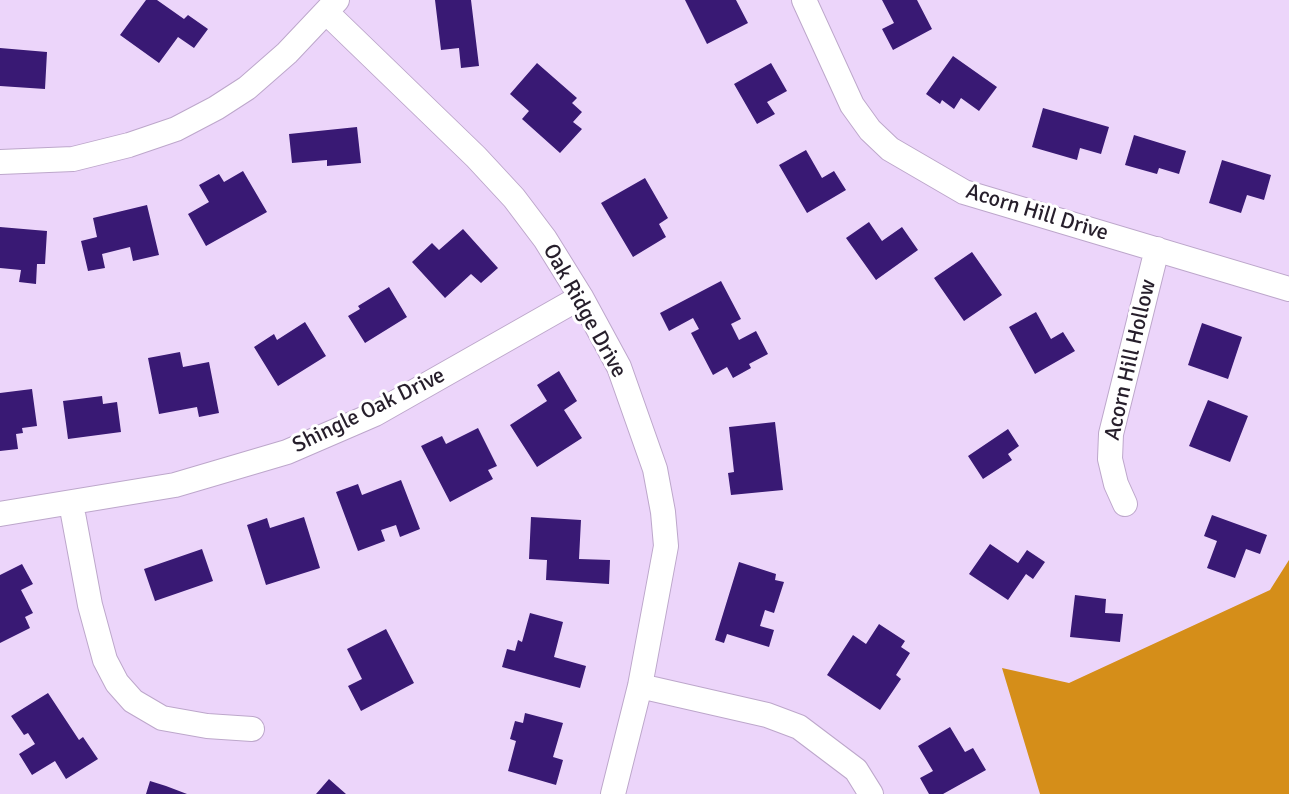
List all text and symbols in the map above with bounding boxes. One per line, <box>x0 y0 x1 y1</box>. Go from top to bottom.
street label: Acorn Hill Drive <box>963 179 1111 247</box>
street label: Oak Ridge Drive <box>536 240 632 382</box>
street label: Acorn Hill Hollow <box>1100 277 1162 443</box>
street label: Shingle Oak Drive <box>288 363 450 459</box>

